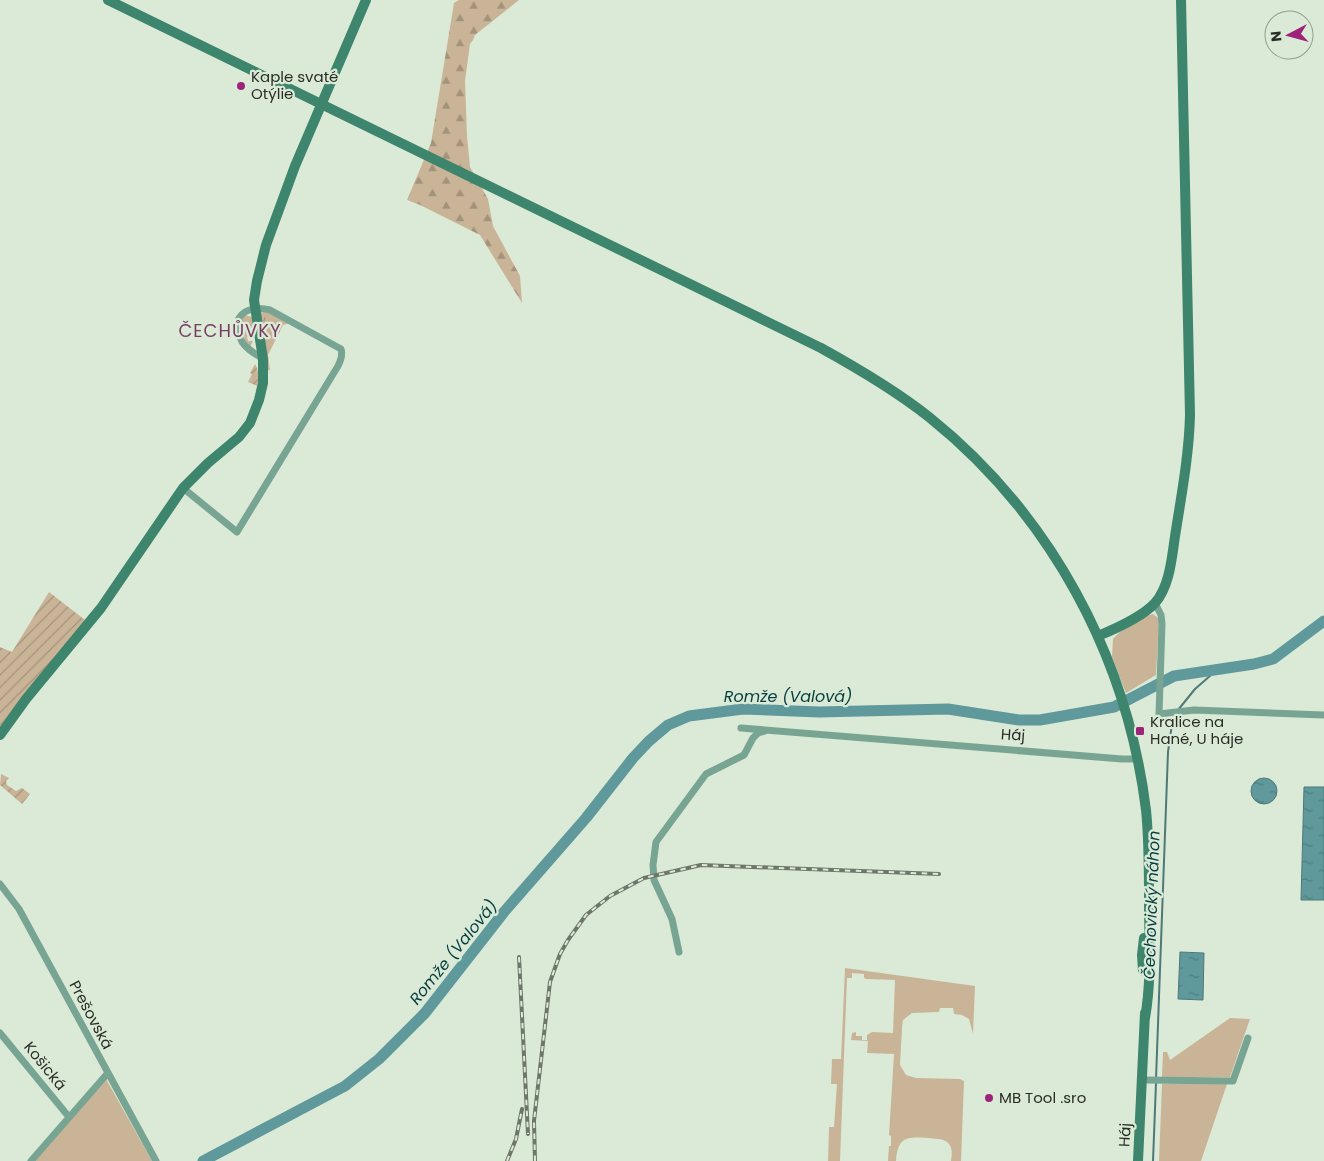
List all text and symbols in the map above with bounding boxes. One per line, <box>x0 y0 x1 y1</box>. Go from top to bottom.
north arrow <box>1264 10 1314 60</box>
text: N <box>1266 30 1287 43</box>
place label: Kaple svaté Otýlie <box>251 66 338 104</box>
marker: Kaple svaté Otýlie <box>235 80 247 92</box>
district label: ČECHŮVKY <box>178 318 282 343</box>
water label: Romže (Valová) <box>724 685 852 708</box>
place label: Kralice na Hané, U háje <box>1150 711 1243 749</box>
street label: Háj <box>1000 723 1026 746</box>
marker: Kralice na Hané, U háje <box>1134 725 1146 737</box>
water label: Čechovický náhon <box>1137 830 1166 980</box>
water label: Romže (Valová) <box>404 895 503 1010</box>
street label: Prešovská <box>65 977 118 1053</box>
street label: Košická <box>19 1037 72 1094</box>
place label: MB Tool .sro <box>999 1087 1086 1108</box>
marker: MB Tool .sro <box>983 1092 995 1104</box>
street label: Háj <box>1113 1122 1136 1148</box>

